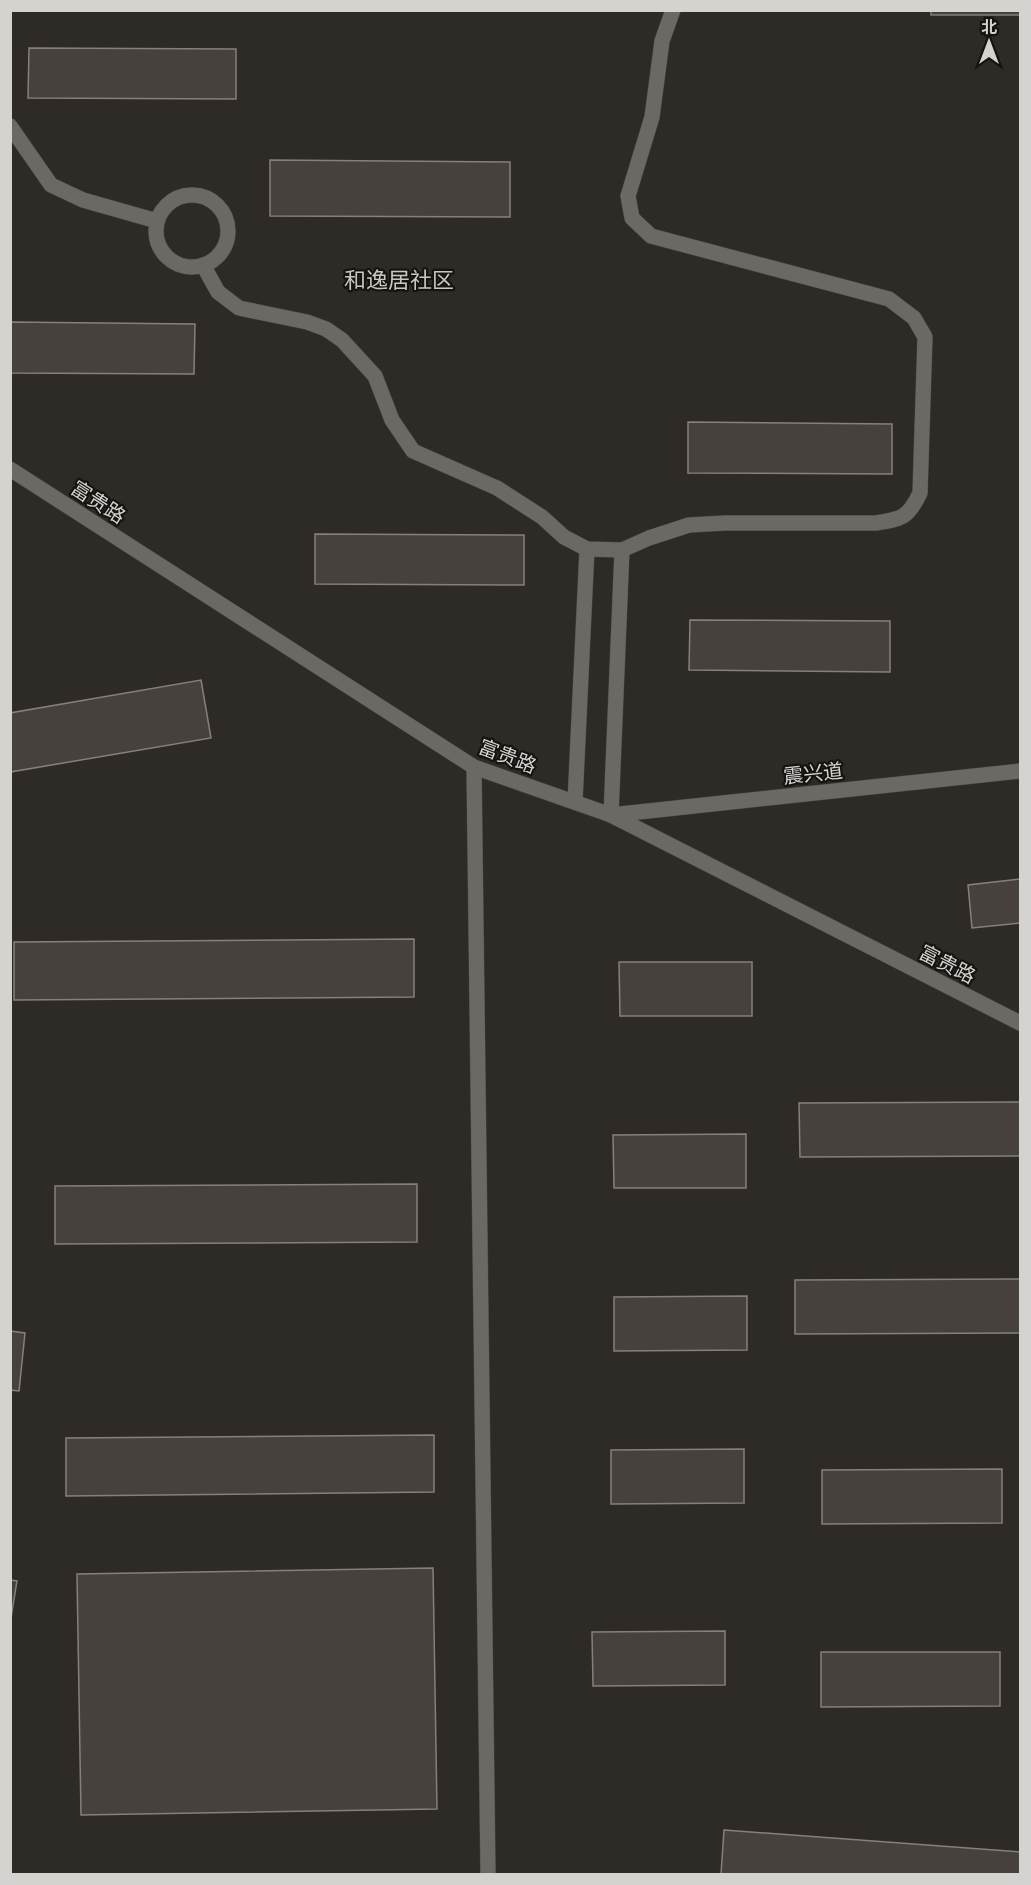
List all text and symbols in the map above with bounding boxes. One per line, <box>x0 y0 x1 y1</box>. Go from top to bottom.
north arrow <box>959 12 1019 72</box>
text: 北 <box>981 16 997 37</box>
district label: 和逸居社区 <box>344 264 454 294</box>
street label: 富贵路 <box>66 473 132 529</box>
street label: 富贵路 <box>475 732 541 778</box>
street label: 震兴道 <box>782 755 844 789</box>
street label: 富贵路 <box>915 937 981 989</box>

